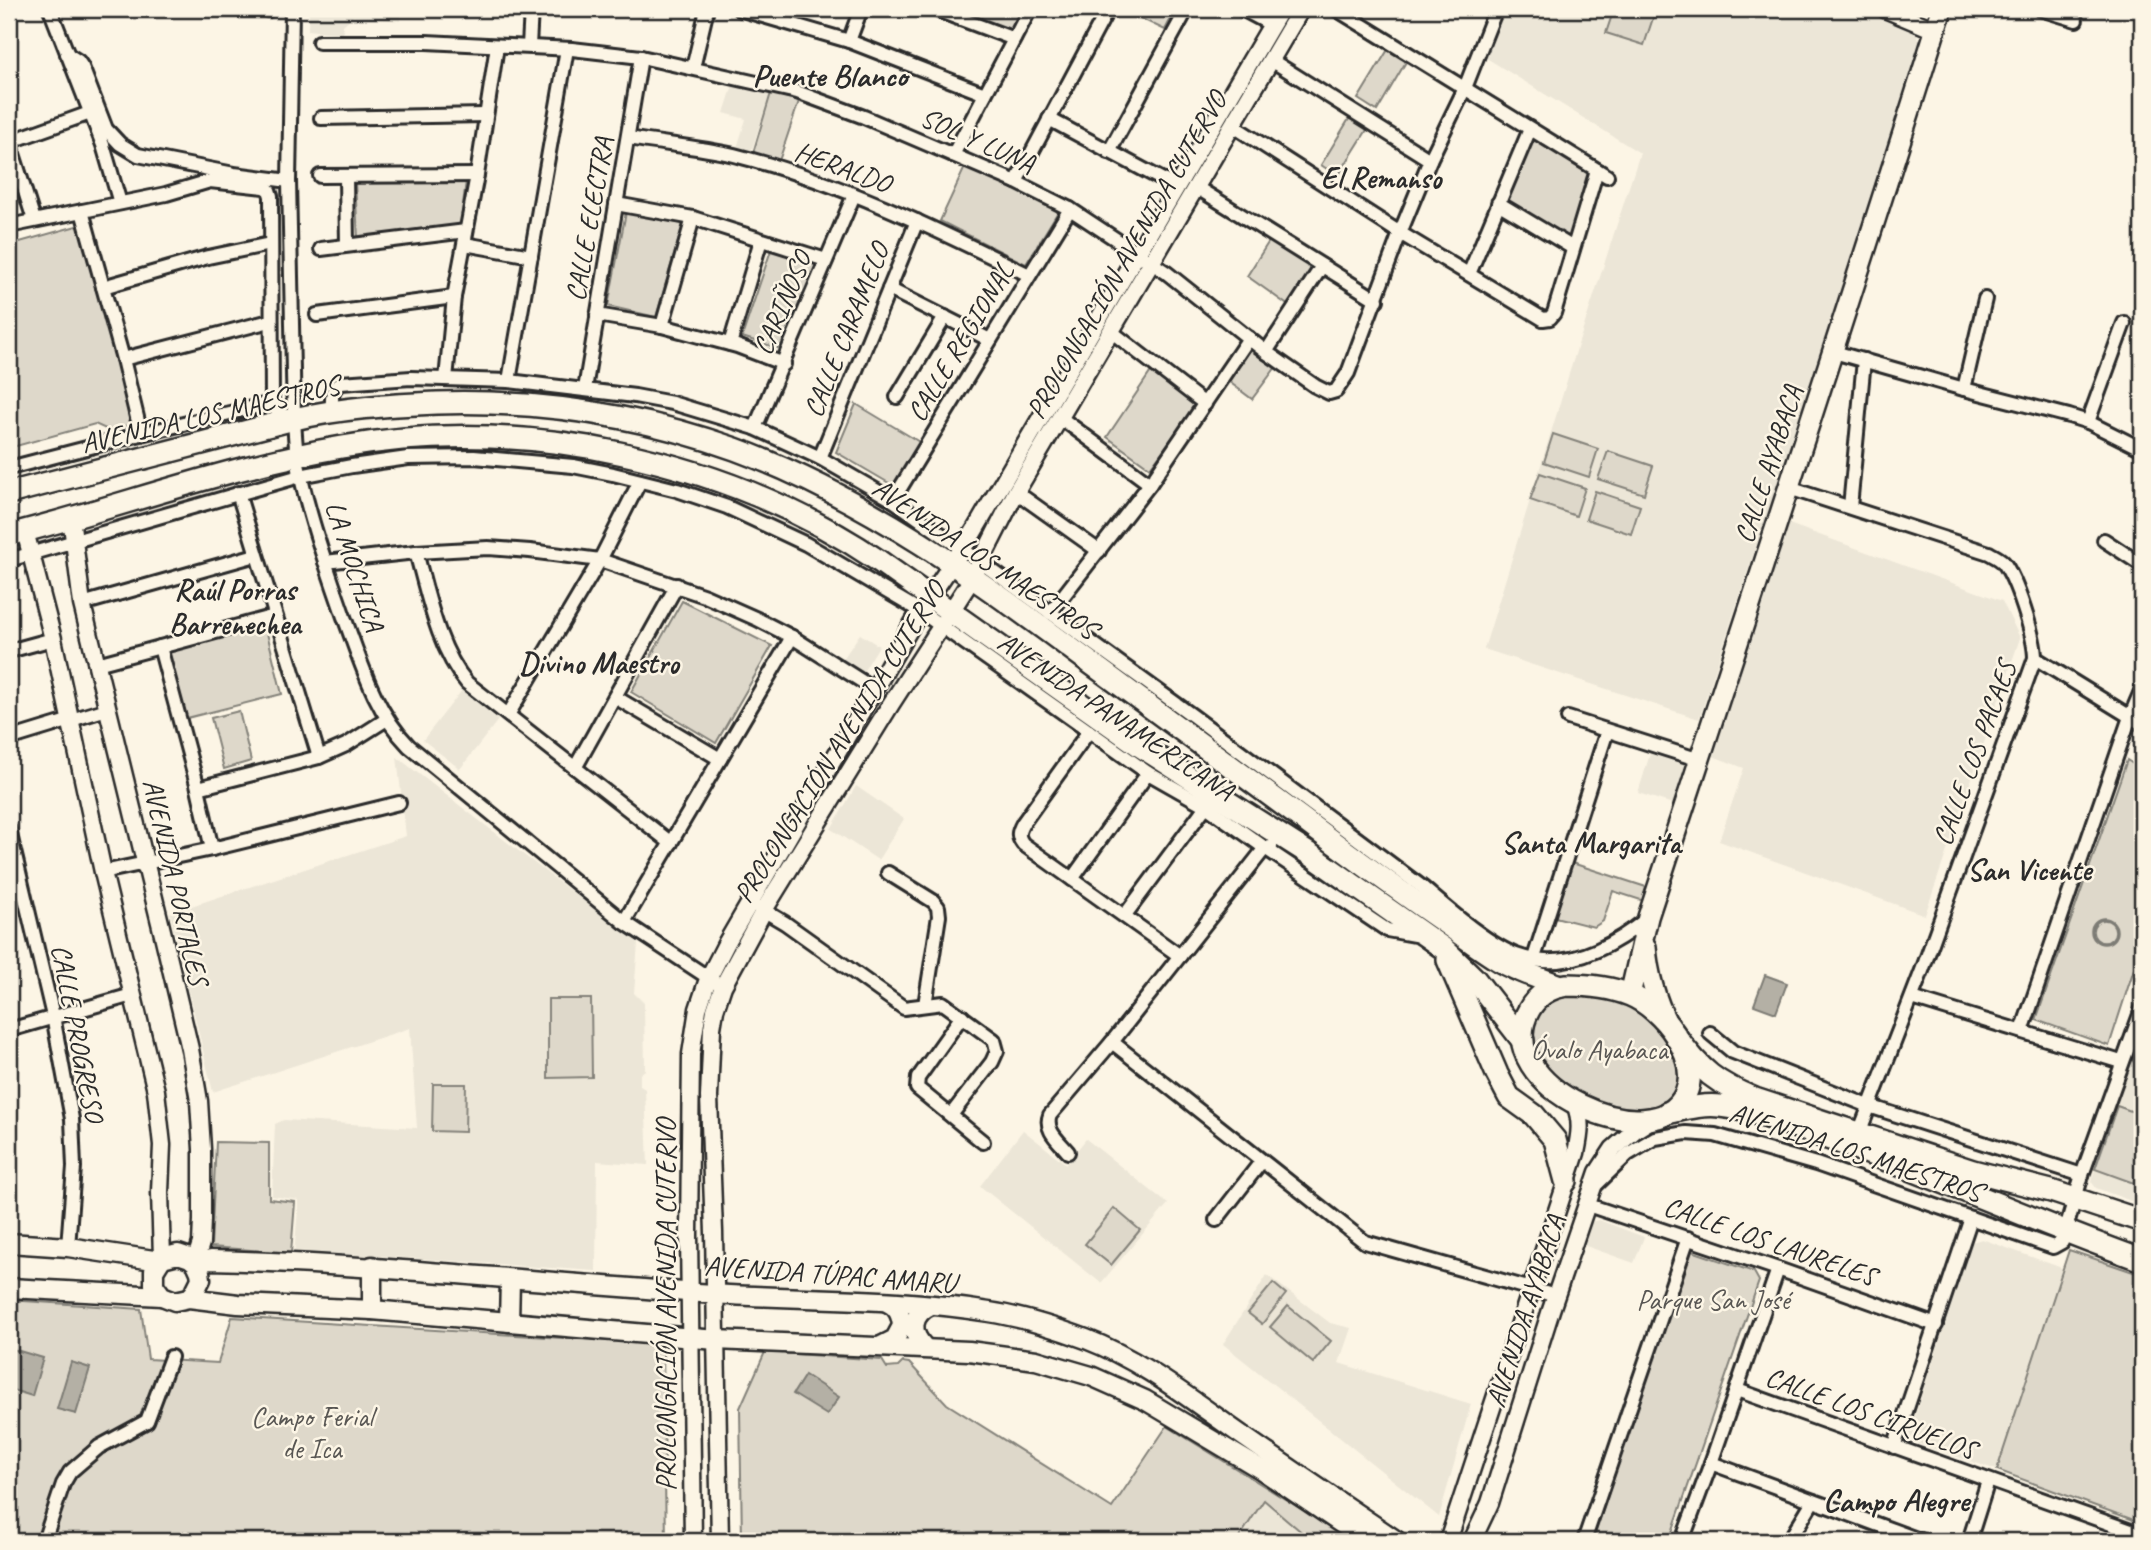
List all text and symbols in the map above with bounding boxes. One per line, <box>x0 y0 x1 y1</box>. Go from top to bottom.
district label: Puente Blanco <box>753 55 911 96</box>
street label: PROLONGACIÓN AVENIDA CUTERVO <box>1018 82 1236 425</box>
street label: SOL Y LUNA <box>915 99 1042 181</box>
street label: CALLE ELECTRA <box>557 133 621 304</box>
street label: HERALDO <box>790 133 899 202</box>
district label: El Remanso <box>1321 159 1443 197</box>
street label: CALLE CARAMELO <box>795 235 898 422</box>
street label: CARIÑOSO <box>745 243 821 360</box>
street label: CALLE REGIONAL <box>899 255 1022 428</box>
street label: AVENIDA LOS MAESTROS <box>78 366 347 461</box>
street label: CALLE AYABACA <box>1726 380 1810 547</box>
street label: AVENIDA LOS MAESTROS <box>866 470 1108 649</box>
street label: LA MOCHICA <box>318 497 393 637</box>
district label: Raúl Porras Barrenechea <box>169 571 303 643</box>
street label: PROLONGACIÓN AVENIDA CUTERVO <box>726 572 954 909</box>
street label: AVENIDA PANAMERICANA <box>991 624 1242 809</box>
district label: Divino Maestro <box>519 644 681 682</box>
street label: CALLE LOS PACAES <box>1924 653 2025 850</box>
street label: AVENIDA PORTALES <box>135 775 218 992</box>
district label: Santa Margarita <box>1501 824 1683 862</box>
district label: San Vicente <box>1967 851 2094 889</box>
street label: CALLE PROGRESO <box>44 941 113 1128</box>
park label: Óvalo Ayabaca <box>1531 1032 1669 1067</box>
street label: AVENIDA LOS MAESTROS <box>1725 1095 1992 1211</box>
street label: PROLONGACIÓN AVENIDA CUTERVO <box>648 1116 683 1491</box>
street label: CALLE LOS LAURELES <box>1659 1188 1885 1295</box>
street label: AVENIDA AYABACA <box>1477 1210 1573 1412</box>
street label: AVENIDA TÚPAC AMARU <box>703 1248 962 1301</box>
park label: Parque San José <box>1636 1282 1793 1317</box>
street label: CALLE LOS CIRUELOS <box>1761 1359 1985 1469</box>
park label: Campo Ferial de Ica <box>251 1399 378 1466</box>
district label: Campo Alegre <box>1823 1480 1972 1521</box>

